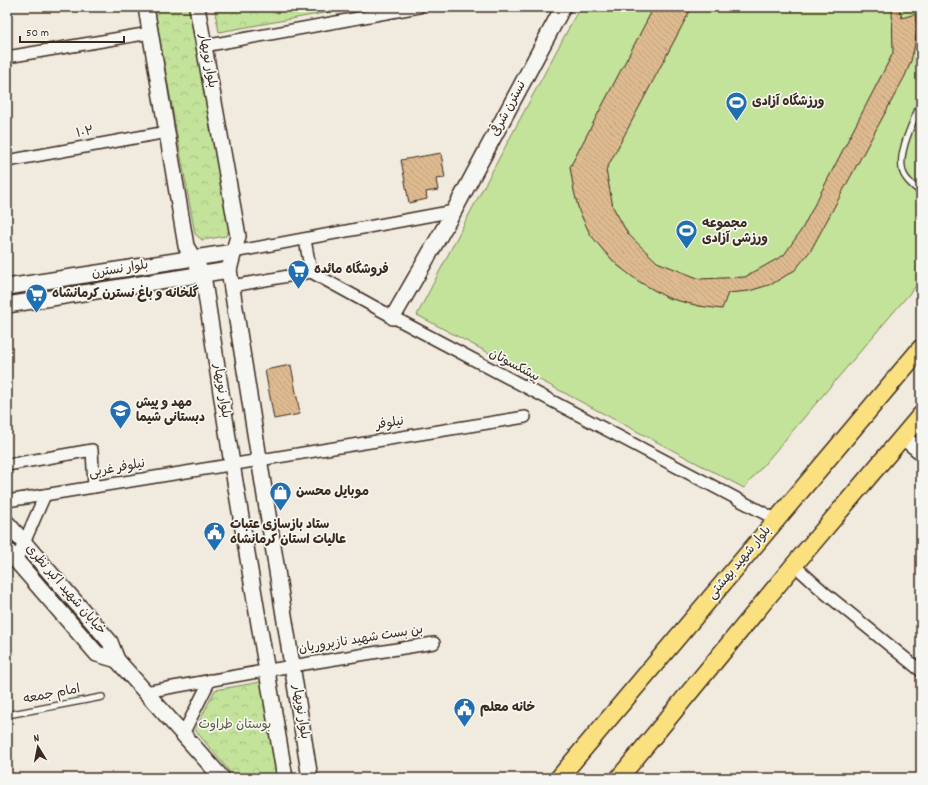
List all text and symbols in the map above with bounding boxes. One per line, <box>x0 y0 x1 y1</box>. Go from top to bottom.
scale bar <box>20 18 124 44</box>
text: 50 m <box>26 25 49 42</box>
street label: بلوار نوبهار <box>193 31 221 90</box>
street label: نسترن شرقی <box>485 77 532 140</box>
sports icon: ورزشگاه آزادی <box>724 89 750 122</box>
place label: ورزشگاه آزادی <box>752 92 825 112</box>
street label: ۱۰۲ <box>75 122 95 144</box>
place label: مجموعه ورزشی آزادی <box>702 215 768 249</box>
sports icon: مجموعه ورزشی آزادی <box>673 218 699 251</box>
street label: بلوار نسترن <box>90 256 150 284</box>
supermarket icon: فروشگاه مائده <box>285 257 311 290</box>
place label: فروشگاه مائده <box>314 260 389 280</box>
supermarket icon: گلخانه و باغ نسترن کرمانشاه <box>23 281 49 314</box>
place label: گلخانه و باغ نسترن کرمانشاه <box>52 284 199 304</box>
street label: پیشکسوتان <box>485 345 543 387</box>
street label: بلوار نوبهار <box>207 361 235 420</box>
place label: مهد و پیش دبستانی شیما <box>136 394 205 428</box>
school or university icon: مهد و پیش دبستانی شیما <box>107 397 133 430</box>
street label: نیلوفر <box>374 412 405 436</box>
street label: نیلوفر غربی <box>87 455 147 483</box>
shop icon: موبایل محسن <box>267 479 293 512</box>
place label: موبایل محسن <box>296 483 369 502</box>
place label: ستاد بازسازی عتبات عالیات استان کرمانشاه <box>230 516 346 550</box>
public building icon: ستاد بازسازی عتبات عالیات استان کرمانشاه <box>202 519 228 552</box>
street label: بلوار شهید بهشتی <box>704 522 776 604</box>
street label: خیابان شهید اکبر نظری <box>20 540 110 640</box>
street label: بن بست شهید نازپروریان <box>297 621 425 659</box>
street label: امام جمعه <box>22 680 82 710</box>
street label: بلوار نوبهار <box>286 682 314 741</box>
public building icon: خانه معلم <box>451 695 477 728</box>
place label: خانه معلم <box>480 699 536 718</box>
park label: بوستان طراوت <box>199 716 271 735</box>
north arrow <box>18 727 58 767</box>
text: N <box>33 731 41 747</box>

